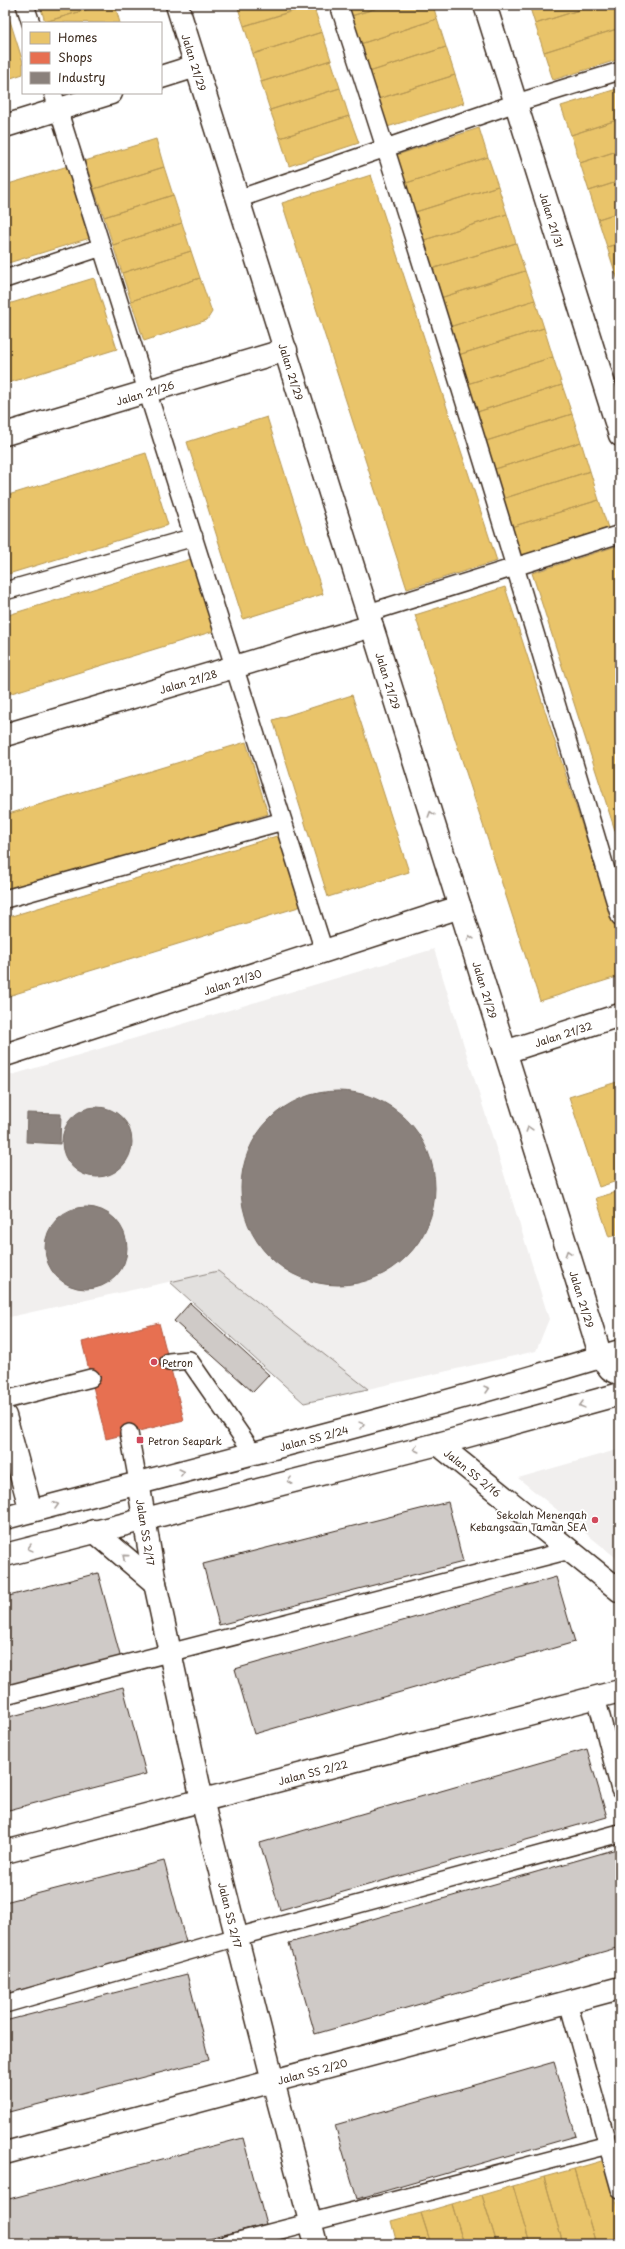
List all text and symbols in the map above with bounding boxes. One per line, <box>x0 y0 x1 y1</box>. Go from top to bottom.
legend <box>22 22 162 94</box>
text: Homes <box>58 28 97 46</box>
street label: Jalan 21/29 <box>179 32 211 93</box>
text: Shops <box>58 48 93 66</box>
text: Industry <box>58 68 106 86</box>
street label: Jalan 21/31 <box>537 190 568 249</box>
street label: Jalan 21/29 <box>276 341 308 402</box>
street label: Jalan 21/26 <box>114 376 176 408</box>
street label: Jalan 21/29 <box>373 650 405 711</box>
street label: Jalan 21/28 <box>157 665 219 696</box>
one-way arrow <box>427 811 436 818</box>
one-way arrow <box>466 935 475 942</box>
street label: Jalan 21/29 <box>470 959 502 1020</box>
street label: Jalan 21/30 <box>201 965 263 998</box>
street label: Jalan 21/32 <box>532 1017 594 1050</box>
one-way arrow <box>526 1126 534 1133</box>
one-way arrow <box>564 1250 573 1257</box>
street label: Jalan 21/29 <box>567 1268 599 1329</box>
place label: Petron <box>162 1355 193 1370</box>
marker: Petron <box>149 1357 159 1367</box>
one-way arrow <box>484 1386 490 1394</box>
one-way arrow <box>579 1400 586 1408</box>
street label: Jalan SS 2/24 <box>277 1421 350 1454</box>
one-way arrow <box>359 1421 365 1429</box>
place label: Petron Seapark <box>148 1433 222 1448</box>
marker: Petron Seapark <box>135 1435 145 1445</box>
one-way arrow <box>413 1445 420 1453</box>
street label: Jalan SS 2/16 <box>441 1445 505 1500</box>
one-way arrow <box>179 1468 185 1476</box>
one-way arrow <box>287 1476 294 1485</box>
street label: Jalan SS 2/17 <box>133 1498 160 1567</box>
one-way arrow <box>53 1501 59 1509</box>
place label: Sekolah Menengah Kebangsaan Taman SEA <box>470 1507 587 1534</box>
marker: Sekolah Menengah Kebangsaan Taman SEA <box>590 1515 600 1525</box>
one-way arrow <box>26 1544 33 1552</box>
one-way arrow <box>123 1555 130 1562</box>
street label: Jalan SS 2/22 <box>276 1755 349 1788</box>
street label: Jalan SS 2/17 <box>216 1880 247 1950</box>
street label: Jalan SS 2/20 <box>276 2054 349 2087</box>

